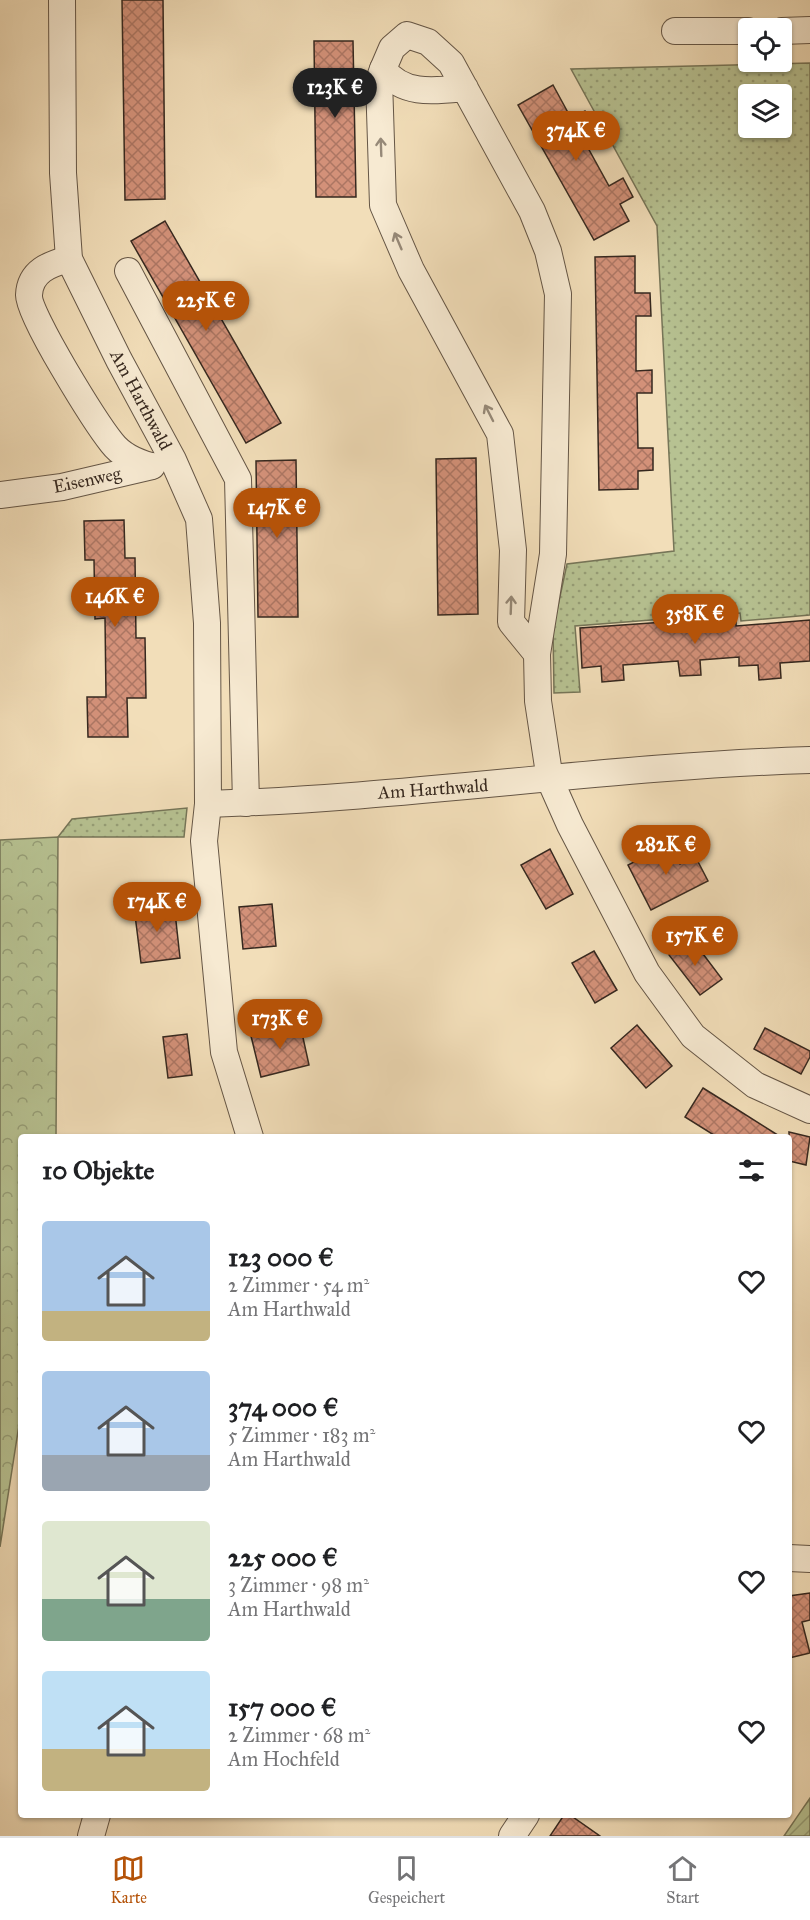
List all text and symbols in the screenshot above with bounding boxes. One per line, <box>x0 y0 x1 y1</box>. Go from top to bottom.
map controls <box>738 18 792 138</box>
button: locate <box>738 18 792 72</box>
pin: 123K € <box>286 68 384 119</box>
text: 123K € <box>307 75 363 99</box>
button: layers <box>738 84 792 138</box>
pin: 374K € <box>527 111 625 162</box>
text: 374K € <box>546 118 606 142</box>
one-way arrow <box>376 137 387 157</box>
one-way arrow <box>392 232 403 250</box>
pin: 225K € <box>157 281 255 332</box>
text: 225K € <box>176 288 236 312</box>
street label: Am Harthwald <box>105 345 177 454</box>
one-way arrow <box>483 405 495 423</box>
street label: Eisenweg <box>51 462 124 499</box>
pin: 147K € <box>228 488 326 539</box>
text: 147K € <box>247 495 307 519</box>
pin: 146K € <box>66 577 164 628</box>
text: 146K € <box>85 584 145 608</box>
pin: 358K € <box>646 594 744 645</box>
one-way arrow <box>506 596 517 616</box>
text: 358K € <box>666 601 724 625</box>
street label: Am Harthwald <box>376 774 489 804</box>
pin: 282K € <box>617 825 715 876</box>
text: 282K € <box>636 832 697 856</box>
pin: 174K € <box>108 882 206 933</box>
text: 174K € <box>127 889 187 913</box>
pin: 157K € <box>646 916 744 967</box>
text: 157K € <box>666 923 724 947</box>
pin: 173K € <box>231 999 329 1050</box>
text: 173K € <box>251 1006 309 1030</box>
text: 10 Objekte <box>42 1154 154 1186</box>
icon: filters <box>735 1154 768 1187</box>
text: 123 000 € <box>228 1241 334 1273</box>
icon: home <box>90 1245 162 1317</box>
icon: heart <box>735 1265 768 1298</box>
text: 2 Zimmer · 54 m² <box>228 1273 369 1297</box>
text: Am Harthwald <box>228 1297 351 1321</box>
text: 374 000 € <box>228 1391 339 1423</box>
icon: home <box>90 1395 162 1467</box>
icon: heart <box>735 1415 768 1448</box>
text: 5 Zimmer · 183 m² <box>228 1423 375 1447</box>
text: Am Harthwald <box>228 1447 351 1471</box>
text: 225 000 € <box>228 1541 338 1573</box>
icon: home <box>90 1545 162 1617</box>
icon: heart <box>735 1565 768 1598</box>
text: 3 Zimmer · 98 m² <box>228 1573 369 1597</box>
text: Am Harthwald <box>228 1597 351 1621</box>
text: 157 000 € <box>228 1691 336 1723</box>
icon: home <box>90 1695 162 1767</box>
icon: heart <box>735 1715 768 1748</box>
text: 2 Zimmer · 68 m² <box>228 1723 370 1747</box>
text: Am Hochfeld <box>228 1747 340 1771</box>
tab: Karte <box>111 1852 147 1907</box>
tab: Gespeichert <box>368 1852 445 1907</box>
tab: Start <box>666 1852 699 1907</box>

